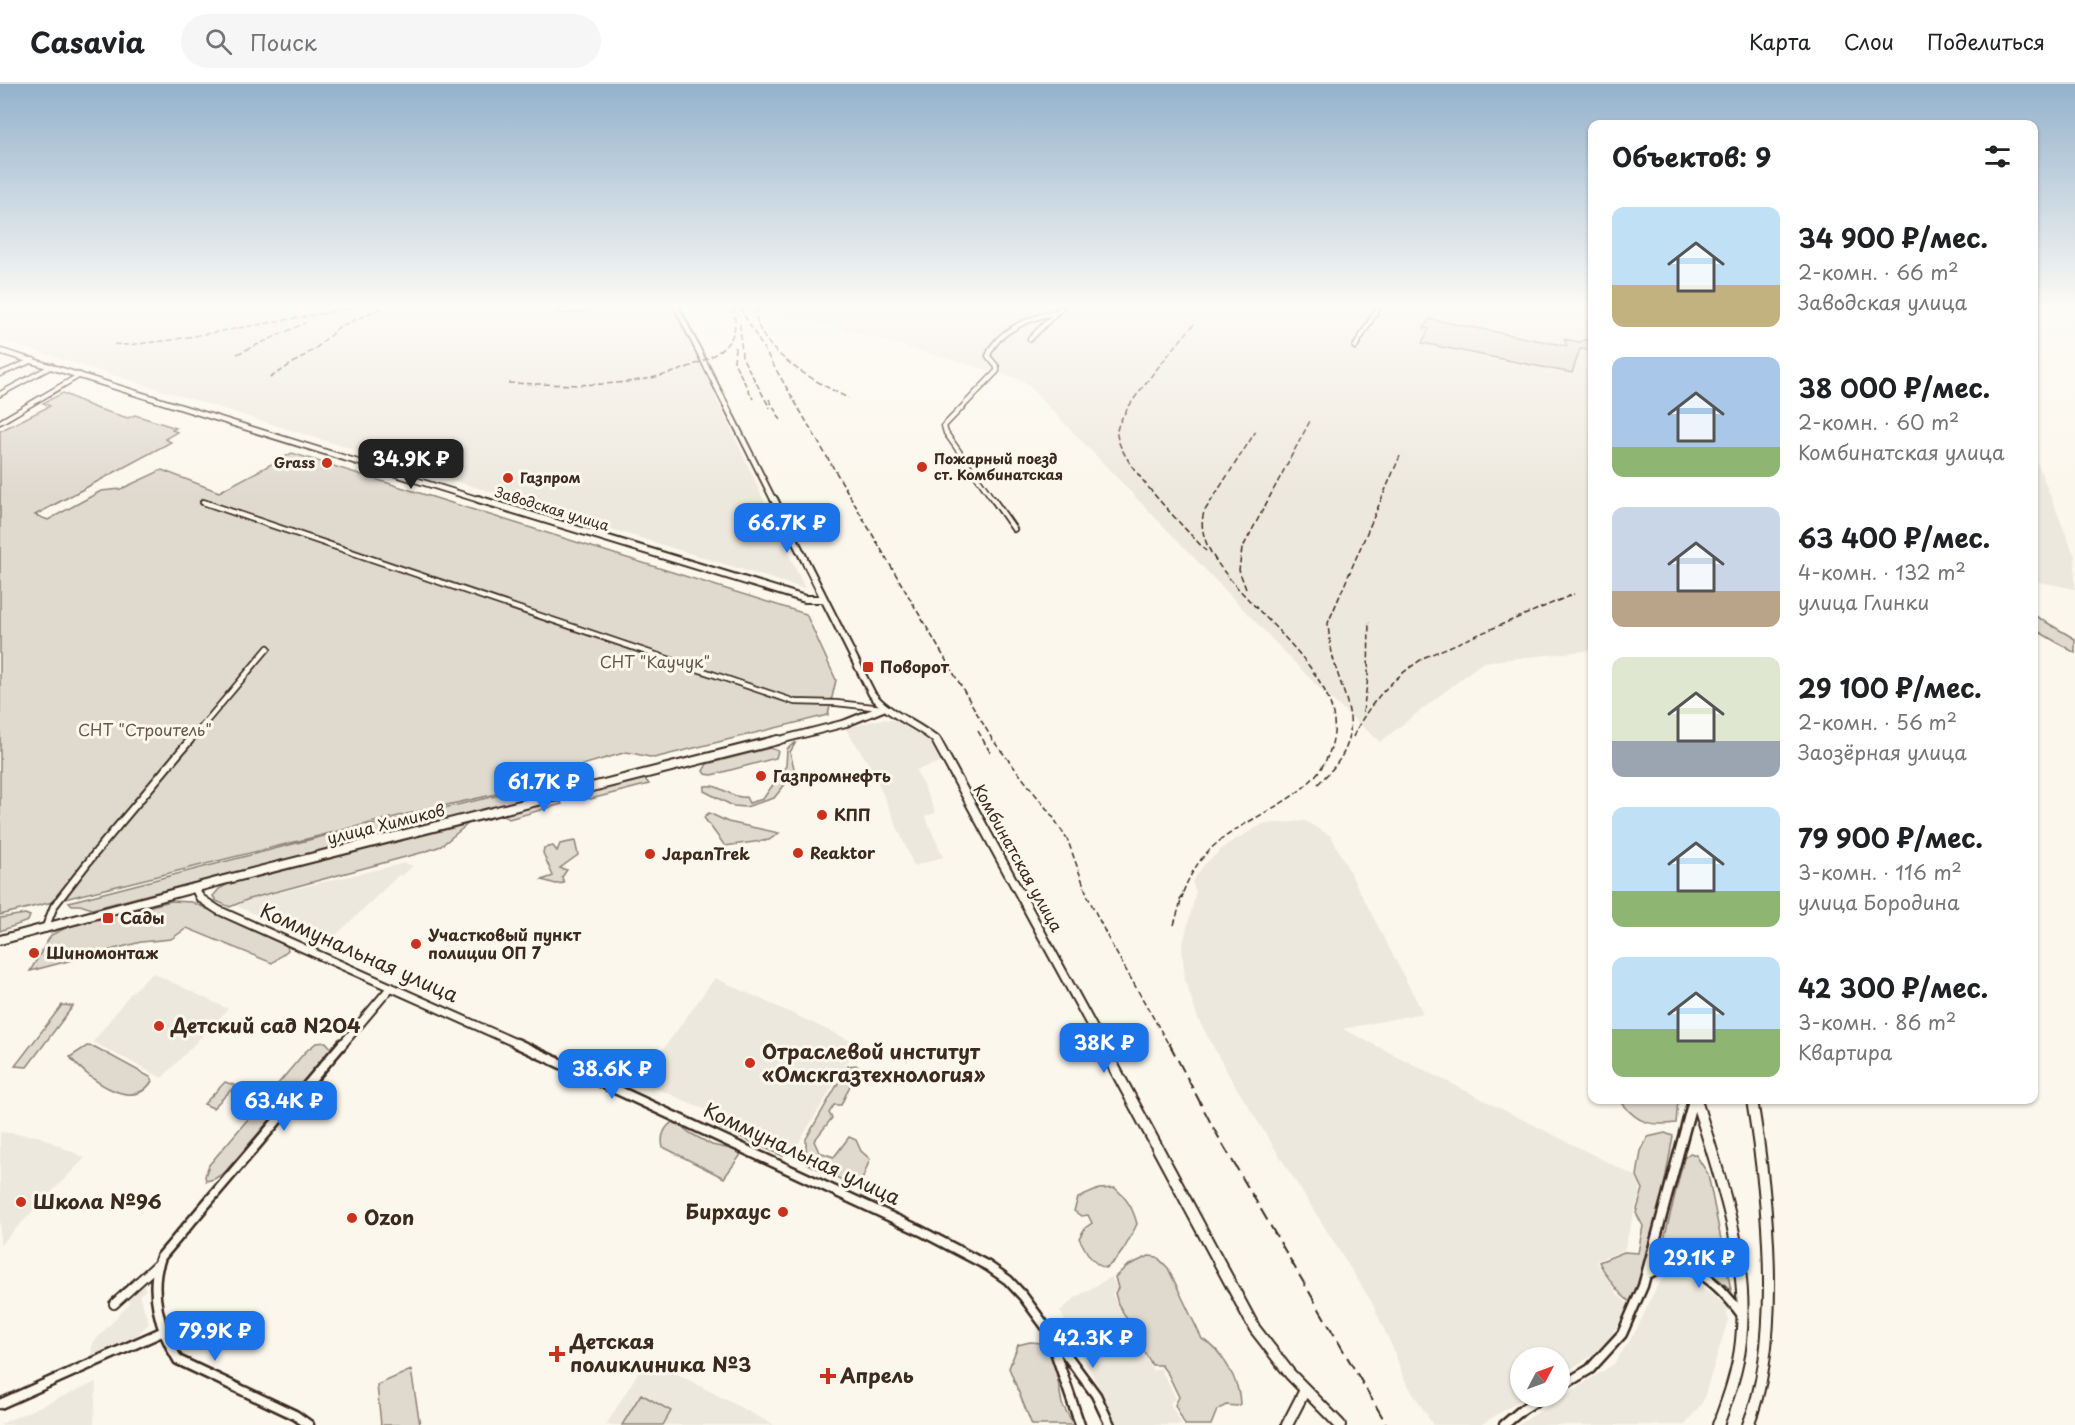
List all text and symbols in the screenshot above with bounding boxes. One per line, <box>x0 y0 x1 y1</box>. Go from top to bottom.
search box <box>181 14 601 68</box>
text: Casavia <box>30 20 145 63</box>
icon: search <box>202 25 235 58</box>
text: Поиск <box>250 25 317 58</box>
text: Карта <box>1749 25 1811 57</box>
text: Слои <box>1844 25 1894 57</box>
text: Поделиться <box>1927 25 2045 57</box>
text: Объектов: 9 <box>1612 137 1771 176</box>
icon: filters <box>1981 140 2014 173</box>
text: 34 900 ₽/мес. <box>1798 218 1988 257</box>
icon: home <box>1660 231 1732 303</box>
text: 2-комн. · 66 m² <box>1798 257 1959 287</box>
text: Заводская улица <box>1798 287 1967 317</box>
text: 38 000 ₽/мес. <box>1798 368 1990 407</box>
icon: home <box>1660 381 1732 453</box>
text: 2-комн. · 60 m² <box>1798 407 1959 437</box>
text: Комбинатская улица <box>1798 437 2005 467</box>
pin: 34.9K ₽ <box>356 439 466 490</box>
text: 34.9K ₽ <box>372 443 450 473</box>
place label: Пожарный поезд ст. Комбинатская <box>934 448 1063 485</box>
place label: Grass <box>274 452 315 473</box>
marker: Grass <box>320 456 334 470</box>
marker: Пожарный поезд ст. Комбинатская <box>915 460 929 474</box>
place label: Газпром <box>520 467 581 488</box>
marker: Газпром <box>501 471 515 485</box>
street label: Заводская улица <box>492 481 612 536</box>
pin: 66.7K ₽ <box>732 503 842 554</box>
text: 66.7K ₽ <box>748 507 826 537</box>
text: 63 400 ₽/мес. <box>1798 518 1990 557</box>
icon: home <box>1660 531 1732 603</box>
text: 4-комн. · 132 m² <box>1798 557 1966 587</box>
text: улица Глинки <box>1798 587 1929 617</box>
park label: СНТ "Каучук" <box>600 649 710 673</box>
place label: Поворот <box>880 654 950 678</box>
marker: Поворот <box>861 660 875 674</box>
text: 29 100 ₽/мес. <box>1798 668 1982 707</box>
icon: home <box>1660 681 1732 753</box>
text: 2-комн. · 56 m² <box>1798 707 1957 737</box>
park label: СНТ "Строитель" <box>78 717 212 741</box>
text: Заозёрная улица <box>1798 737 1967 767</box>
pin: 61.7K ₽ <box>489 762 599 813</box>
place label: Газпромнефть <box>773 763 891 787</box>
text: 61.7K ₽ <box>508 766 580 796</box>
marker: Газпромнефть <box>754 769 768 783</box>
street label: Комбинатская улица <box>968 779 1069 936</box>
street label: улица Химиков <box>324 797 447 849</box>
place label: КПП <box>834 802 871 826</box>
marker: КПП <box>815 808 829 822</box>
text: 79 900 ₽/мес. <box>1798 818 1983 857</box>
icon: home <box>1660 831 1732 903</box>
place label: Reaktor <box>810 840 876 864</box>
place label: JapanTrek <box>662 841 750 865</box>
marker: Reaktor <box>791 846 805 860</box>
marker: JapanTrek <box>643 847 657 861</box>
text: 3-комн. · 116 m² <box>1798 857 1962 887</box>
text: улица Бородина <box>1798 887 1960 917</box>
street label: Коммунальная улица <box>256 895 464 1009</box>
place label: Сады <box>120 905 164 929</box>
marker: Сады <box>101 911 115 925</box>
place label: Участковый пункт полиции ОП 7 <box>428 922 582 964</box>
marker: Участковый пункт полиции ОП 7 <box>409 937 423 951</box>
place label: Шиномонтаж <box>46 940 159 964</box>
marker: Шиномонтаж <box>27 946 41 960</box>
text: 42 300 ₽/мес. <box>1798 968 1988 1007</box>
icon: home <box>1660 981 1732 1053</box>
text: 3-комн. · 86 m² <box>1798 1007 1956 1037</box>
place label: Детский сад N204 <box>170 1010 361 1040</box>
marker: Детский сад N204 <box>152 1019 166 1033</box>
pin: 38K ₽ <box>1062 1023 1146 1074</box>
text: 38K ₽ <box>1074 1027 1134 1057</box>
place label: Отраслевой институт «Омскгазтехнология» <box>762 1036 986 1089</box>
text: Квартира <box>1798 1037 1892 1067</box>
pin: 38.6K ₽ <box>557 1049 667 1100</box>
text: 38.6K ₽ <box>572 1053 652 1083</box>
marker: Отраслевой институт «Омскгазтехнология» <box>743 1056 757 1070</box>
pin: 63.4K ₽ <box>229 1081 339 1132</box>
text: 63.4K ₽ <box>245 1085 323 1115</box>
street label: Коммунальная улица <box>699 1094 906 1212</box>
place label: Школа №96 <box>33 1186 162 1216</box>
marker: Школа №96 <box>14 1195 28 1209</box>
place label: Бирхаус <box>685 1196 771 1226</box>
place label: Ozon <box>364 1202 414 1232</box>
marker: Бирхаус <box>776 1205 790 1219</box>
marker: Ozon <box>345 1211 359 1225</box>
pin: 29.1K ₽ <box>1644 1238 1754 1289</box>
text: 29.1K ₽ <box>1663 1242 1735 1272</box>
pin: 79.9K ₽ <box>160 1311 270 1362</box>
text: 79.9K ₽ <box>179 1315 251 1345</box>
pin: 42.3K ₽ <box>1038 1318 1148 1369</box>
text: 42.3K ₽ <box>1053 1322 1133 1352</box>
place label: Детская поликлиника №3 <box>569 1326 751 1379</box>
marker: Детская поликлиника №3 <box>548 1345 566 1363</box>
north arrow <box>1510 1347 1570 1407</box>
map controls <box>1510 1347 1570 1407</box>
place label: Апрель <box>839 1360 914 1390</box>
marker: Апрель <box>821 1369 835 1383</box>

